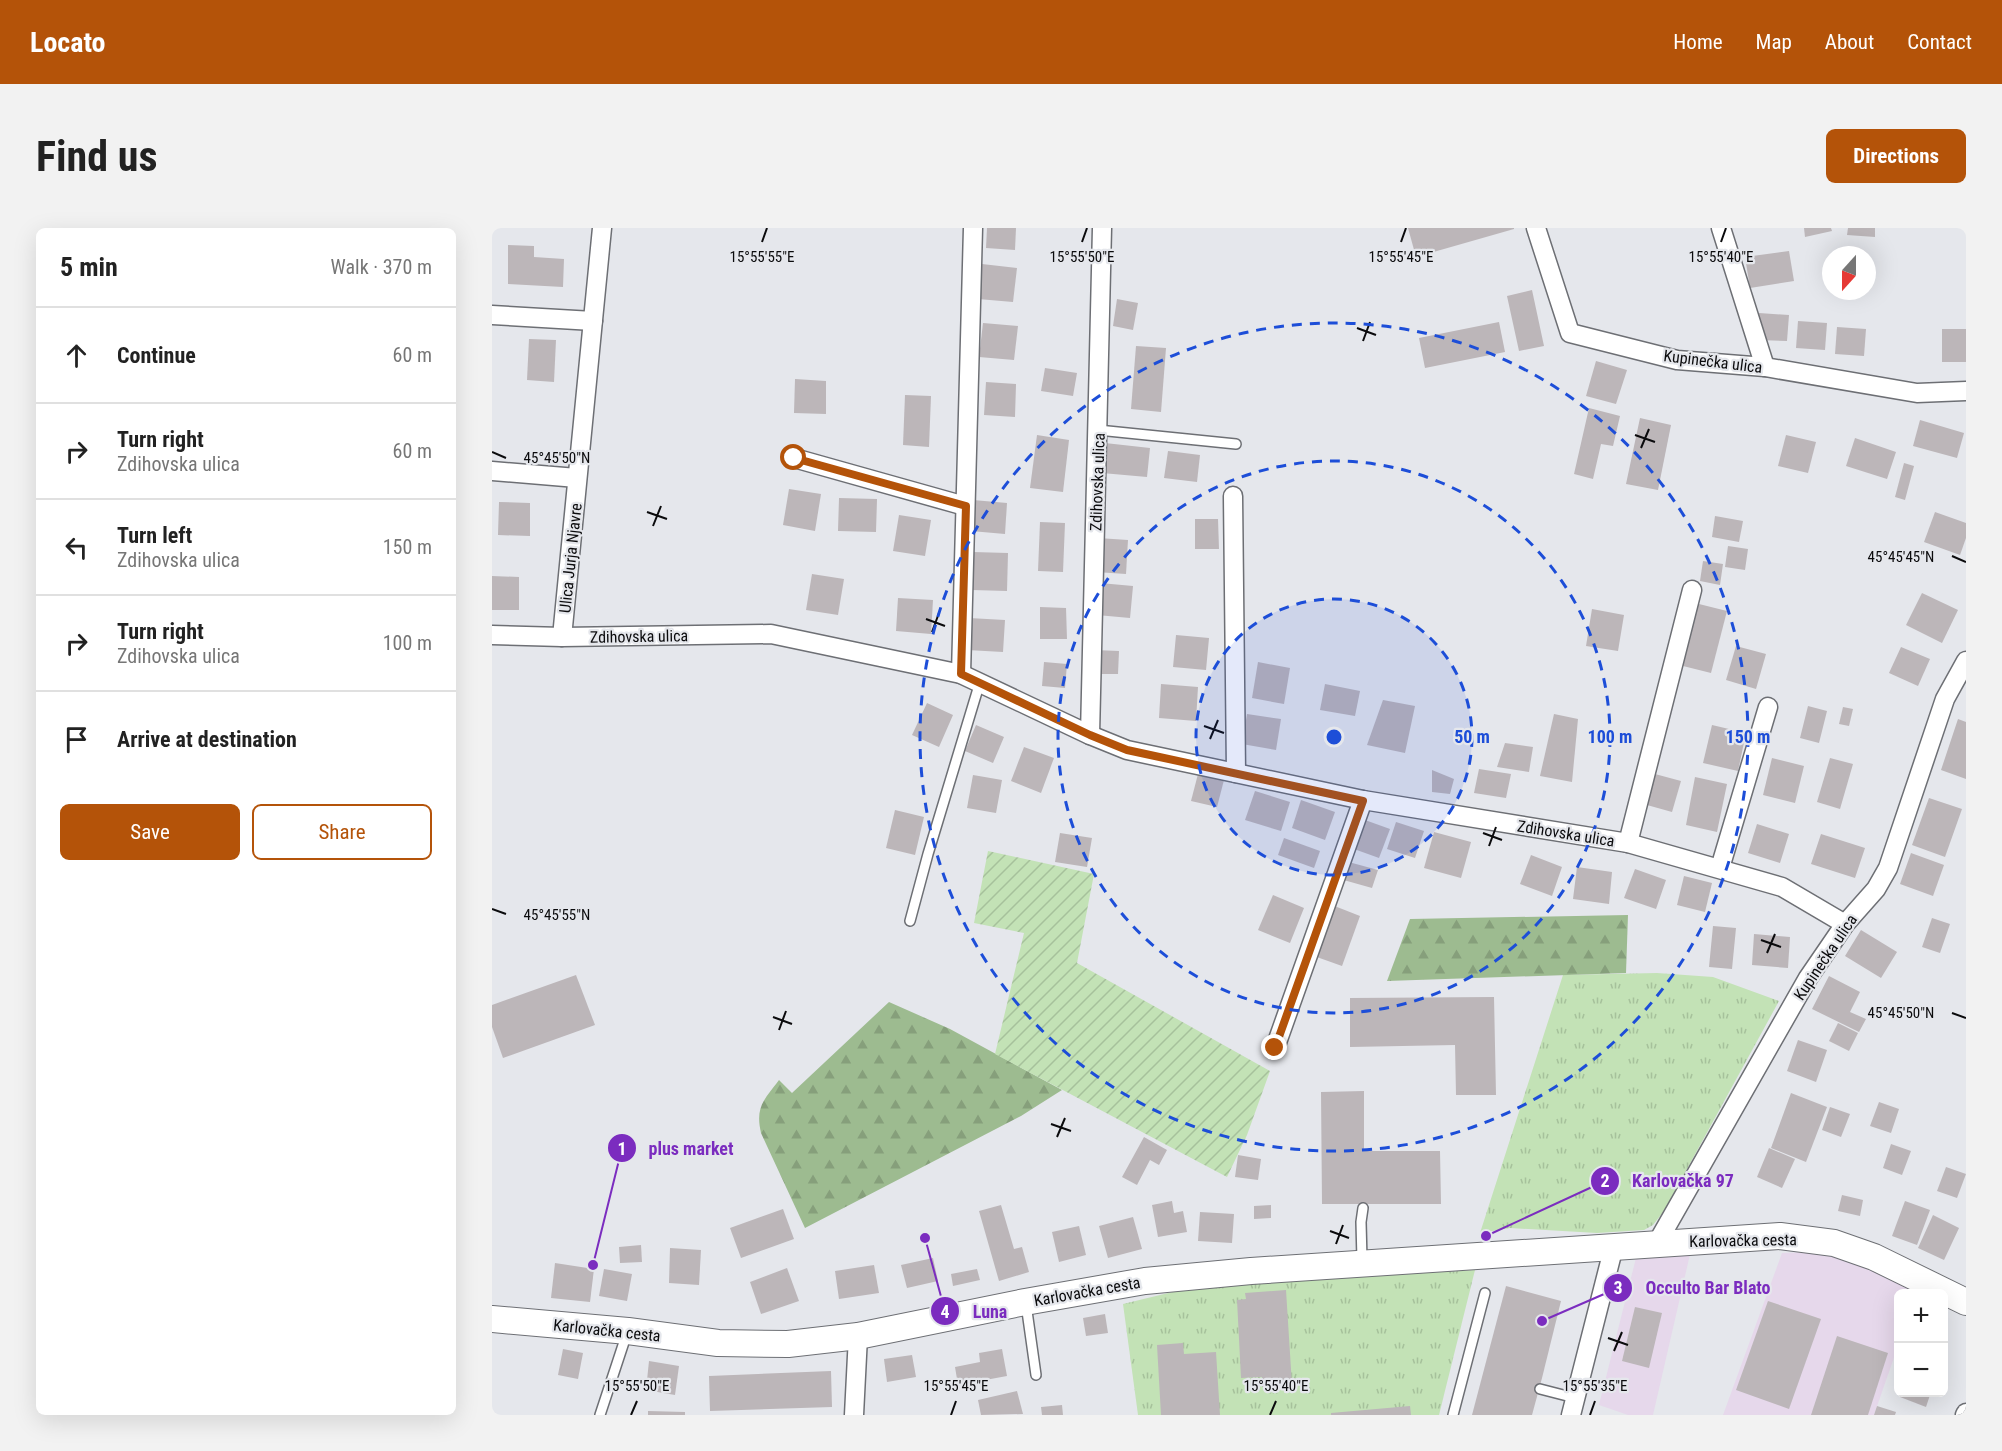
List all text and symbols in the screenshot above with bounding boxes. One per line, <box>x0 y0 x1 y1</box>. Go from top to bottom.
text: Locato <box>30 26 106 59</box>
text: Home <box>1673 30 1723 54</box>
text: Map <box>1756 30 1792 54</box>
text: About <box>1825 30 1874 54</box>
text: Contact <box>1907 30 1972 54</box>
button: Directions <box>1826 129 1966 183</box>
text: Find us <box>36 132 157 181</box>
north arrow <box>1822 246 1876 300</box>
text: 15°55'55"E <box>730 248 794 266</box>
text: 15°55'50"E <box>1050 248 1114 266</box>
text: 15°55'45"E <box>1369 248 1433 266</box>
text: 15°55'40"E <box>1689 248 1753 266</box>
text: 5 min <box>60 252 118 282</box>
text: Walk · 370 m <box>331 255 432 279</box>
icon: ahead <box>60 339 93 372</box>
text: Continue <box>117 343 196 368</box>
text: 60 m <box>393 343 432 367</box>
street label: Kupinečka ulica <box>1663 346 1763 377</box>
text: Turn right <box>117 427 204 452</box>
street label: Zdihovska ulica <box>1086 433 1109 531</box>
icon: right <box>60 435 93 468</box>
text: 60 m <box>393 439 432 463</box>
route start <box>780 444 806 470</box>
text: 45°45'50"N <box>524 449 590 467</box>
text: Zdihovska ulica <box>117 452 240 476</box>
street label: Ulica Jurja Njavre <box>555 502 586 614</box>
text: Turn left <box>117 523 192 548</box>
icon: left <box>60 531 93 564</box>
text: 150 m <box>383 535 432 559</box>
text: Zdihovska ulica <box>117 548 240 572</box>
text: 45°45'45"N <box>1868 548 1934 566</box>
text: Turn right <box>117 619 204 644</box>
street label: Zdihovska ulica <box>590 626 688 647</box>
icon: right <box>60 627 93 660</box>
text: 100 m <box>383 631 432 655</box>
text: Zdihovska ulica <box>117 644 240 668</box>
icon: arrive <box>60 723 93 756</box>
text: 50 m <box>1454 726 1490 747</box>
text: 100 m <box>1588 726 1632 747</box>
text: 150 m <box>1726 726 1770 747</box>
text: Arrive at destination <box>117 727 297 752</box>
centre of rings <box>1324 727 1344 747</box>
button: Save <box>60 804 240 860</box>
button: Share <box>252 804 432 860</box>
street label: Zdihovska ulica <box>1516 816 1616 851</box>
text: 45°45'55"N <box>524 906 590 924</box>
street label: Kupinečka ulica <box>1790 911 1861 1004</box>
text: 45°45'50"N <box>1868 1004 1934 1022</box>
route end <box>1261 1034 1287 1060</box>
callout: plus market <box>607 1130 746 1166</box>
text: 1 <box>617 1138 627 1159</box>
text: plus market <box>649 1138 734 1159</box>
callout: Karlovačka 97 <box>1590 1163 1746 1199</box>
text: 2 <box>1600 1170 1610 1191</box>
text: Karlovačka 97 <box>1632 1170 1734 1191</box>
street label: Karlovačka cesta <box>1689 1230 1797 1251</box>
callout: Occulto Bar Blato <box>1603 1270 1783 1306</box>
street label: Karlovačka cesta <box>1032 1273 1142 1310</box>
text: 3 <box>1613 1277 1623 1298</box>
text: Occulto Bar Blato <box>1645 1277 1771 1298</box>
map controls <box>1894 1289 1948 1397</box>
button: + <box>1894 1289 1948 1343</box>
callout: Luna <box>930 1293 1019 1329</box>
text: 4 <box>940 1301 950 1322</box>
text: Luna <box>973 1301 1007 1322</box>
street label: Karlovačka cesta <box>552 1315 662 1346</box>
button: − <box>1894 1343 1948 1397</box>
text: 15°55'50"E <box>605 1377 669 1395</box>
text: 15°55'45"E <box>924 1377 988 1395</box>
text: 15°55'40"E <box>1244 1377 1308 1395</box>
text: 15°55'35"E <box>1563 1377 1627 1395</box>

